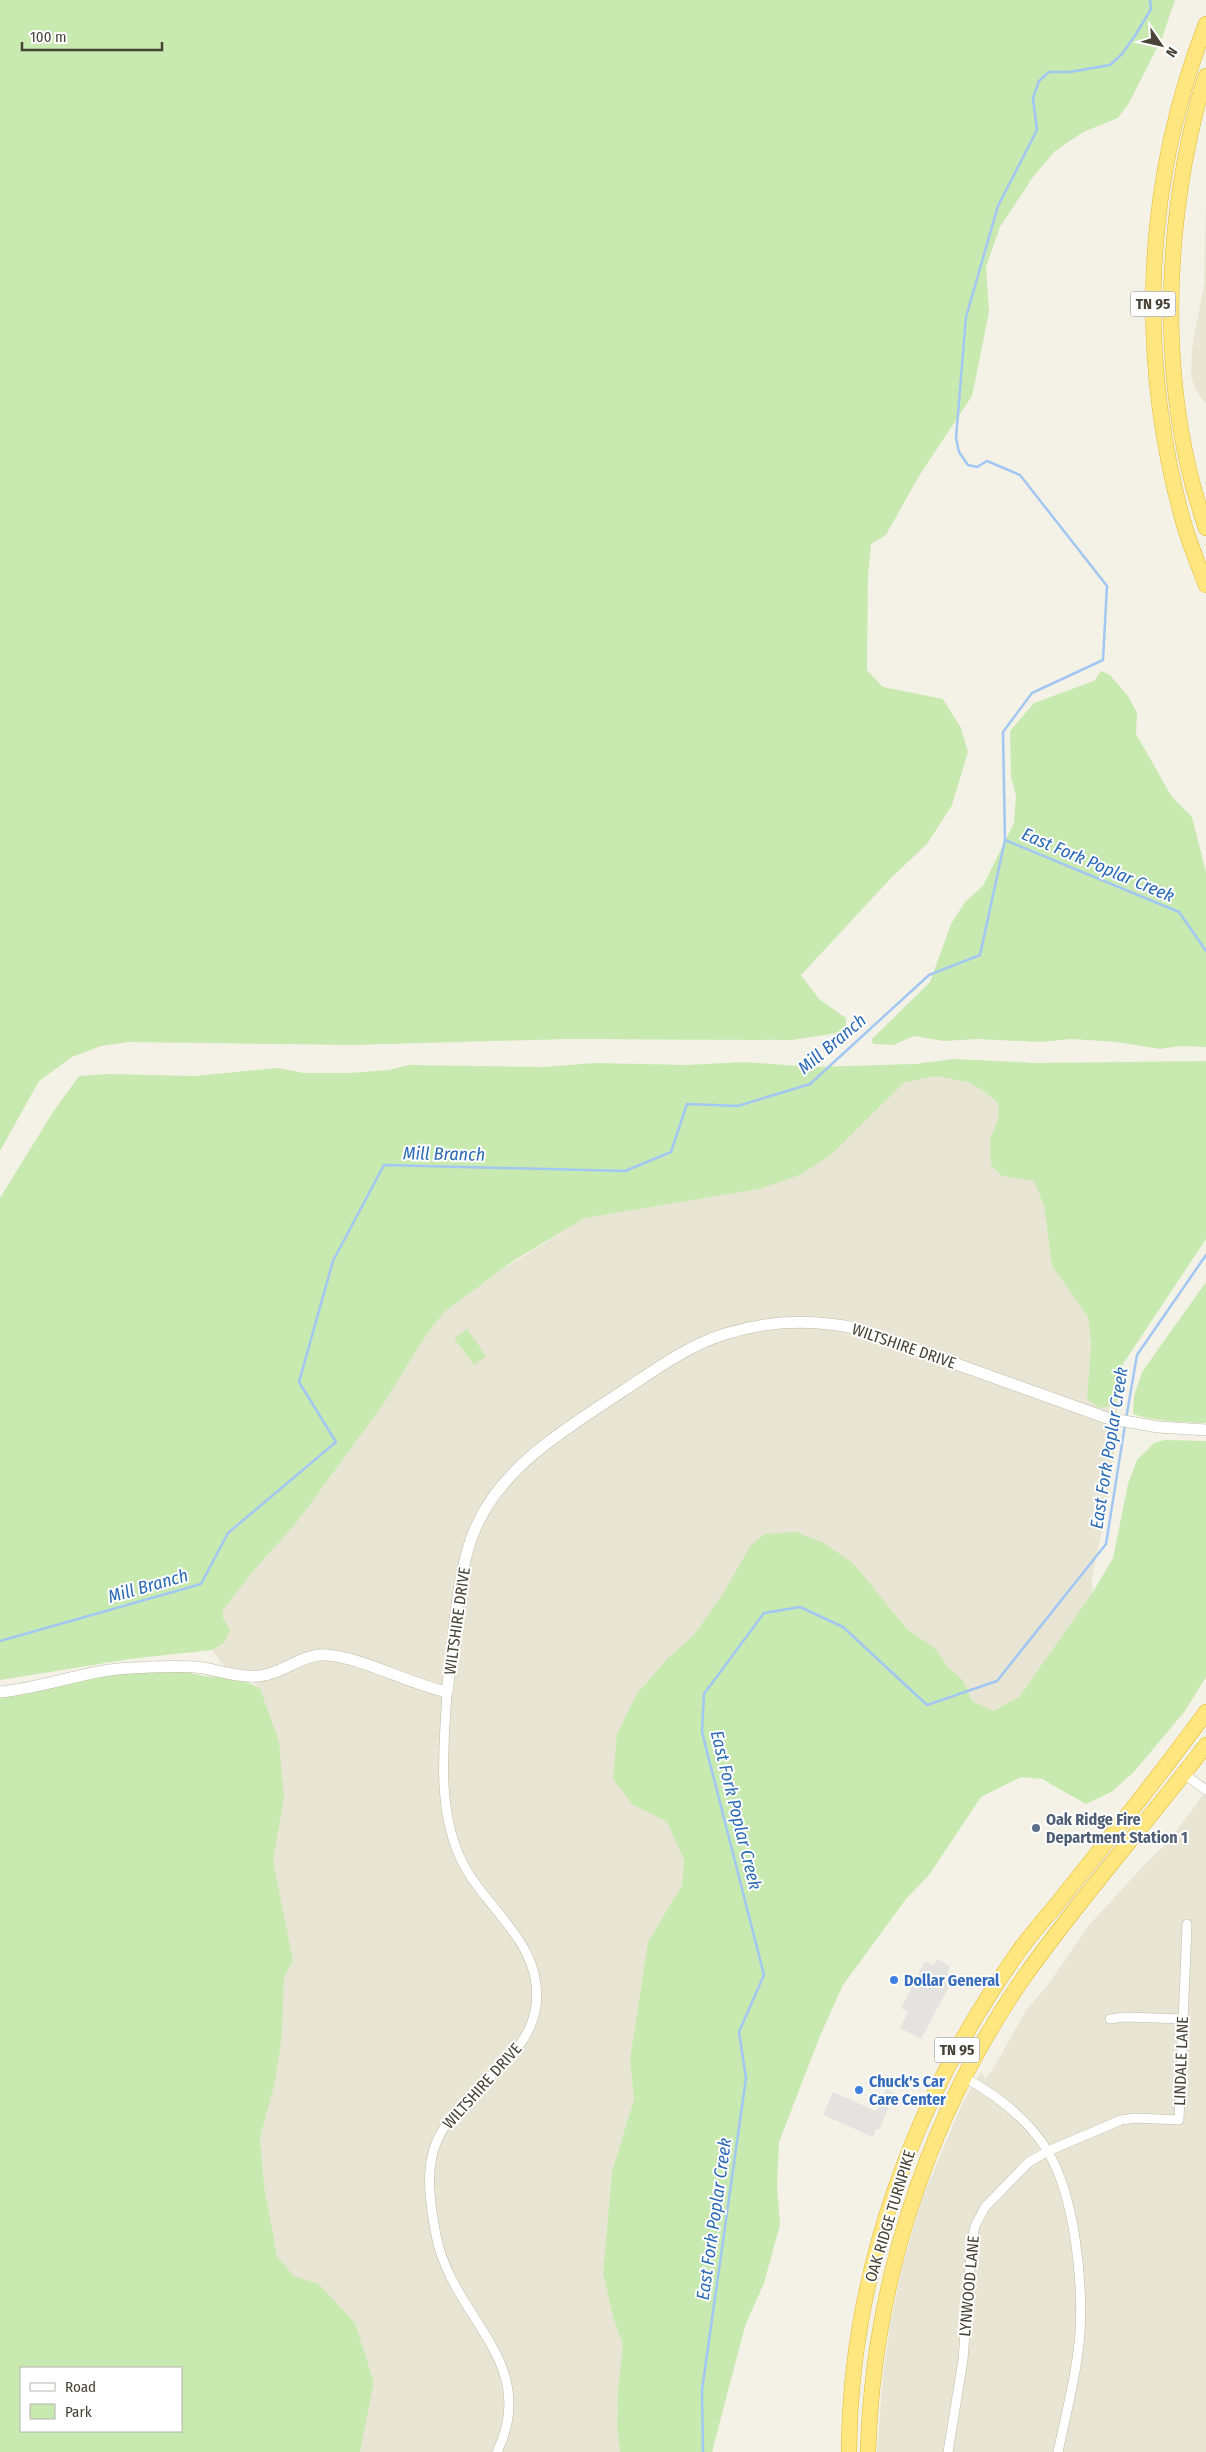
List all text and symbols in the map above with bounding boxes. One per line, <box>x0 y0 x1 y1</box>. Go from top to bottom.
scale bar <box>22 20 162 52</box>
north arrow <box>1136 20 1186 70</box>
text: 100 m <box>30 28 67 46</box>
text: N <box>1162 44 1181 60</box>
road number: TN 95 <box>1130 292 1176 316</box>
water label: East Fork Poplar Creek <box>1018 823 1178 907</box>
water label: Mill Branch <box>793 1009 871 1079</box>
water label: Mill Branch <box>403 1142 485 1166</box>
street label: WILTSHIRE DRIVE <box>850 1319 958 1373</box>
water label: East Fork Poplar Creek <box>1085 1365 1133 1530</box>
water label: Mill Branch <box>105 1564 191 1608</box>
street label: WILTSHIRE DRIVE <box>440 1566 474 1676</box>
water label: East Fork Poplar Creek <box>706 1728 766 1892</box>
place label: Oak Ridge Fire Department Station 1 <box>1046 1810 1188 1847</box>
marker: Oak Ridge Fire Department Station 1 <box>1030 1822 1042 1834</box>
place label: Dollar General <box>904 1971 1000 1990</box>
marker: Dollar General <box>888 1974 900 1986</box>
street label: LINDALE LANE <box>1170 2016 1192 2106</box>
road number: TN 95 <box>934 2038 980 2062</box>
street label: WILTSHIRE DRIVE <box>439 2039 525 2133</box>
place label: Chuck's Car Care Center <box>869 2072 946 2109</box>
marker: Chuck's Car Care Center <box>853 2084 865 2096</box>
water label: East Fork Poplar Creek <box>692 2136 736 2301</box>
street label: OAK RIDGE TURNPIKE <box>861 2148 919 2284</box>
street label: LYNWOOD LANE <box>955 2235 983 2337</box>
legend <box>20 2367 182 2432</box>
text: Road <box>65 2378 96 2396</box>
text: Park <box>65 2403 92 2421</box>

